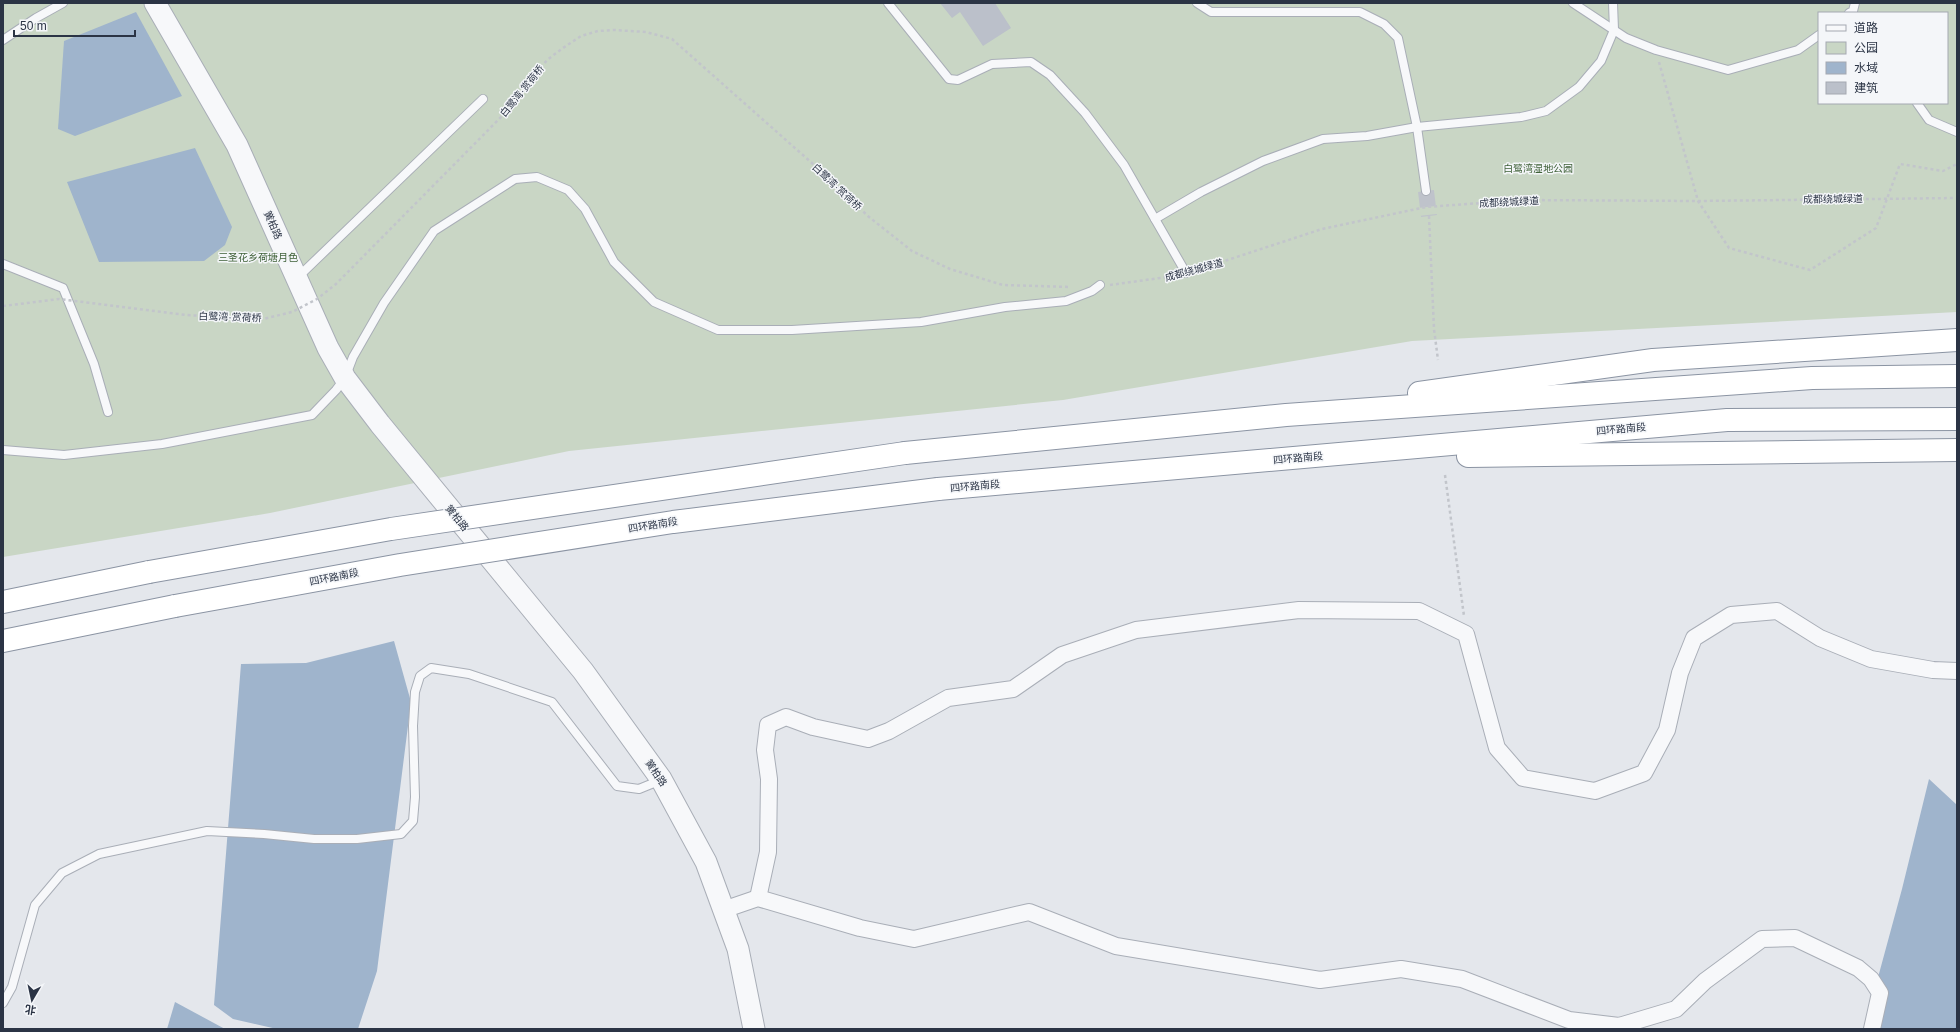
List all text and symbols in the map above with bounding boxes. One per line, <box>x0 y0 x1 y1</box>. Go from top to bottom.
scale bar <box>14 12 135 38</box>
legend <box>1818 12 1948 104</box>
text: 50 m <box>20 19 47 33</box>
text: 道路 <box>1854 21 1878 35</box>
text: 公园 <box>1854 41 1878 55</box>
text: 水域 <box>1854 61 1878 75</box>
street label: 白鹭湾·赏荷桥 <box>498 63 546 119</box>
text: 建筑 <box>1854 81 1878 95</box>
street label: 白鹭湾·赏荷桥 <box>810 161 864 213</box>
park label: 白鹭湾湿地公园 <box>1503 163 1573 174</box>
street label: 成都绕城绿道 <box>1803 193 1863 205</box>
street label: 成都绕城绿道 <box>1479 195 1539 209</box>
street label: 黉柏路 <box>262 209 284 241</box>
park label: 三圣花乡荷塘月色 <box>218 252 298 263</box>
street label: 成都绕城绿道 <box>1164 257 1224 283</box>
street label: 白鹭湾·赏荷桥 <box>198 310 262 324</box>
street label: 四环路南段 <box>1596 421 1646 437</box>
street label: 四环路南段 <box>1273 450 1323 466</box>
street label: 四环路南段 <box>950 478 1000 494</box>
street label: 黉柏路 <box>443 503 471 533</box>
street label: 四环路南段 <box>627 516 679 534</box>
street label: 四环路南段 <box>308 567 360 587</box>
street label: 黉柏路 <box>643 757 669 789</box>
north arrow <box>12 980 52 1020</box>
text: 北 <box>24 1003 37 1017</box>

